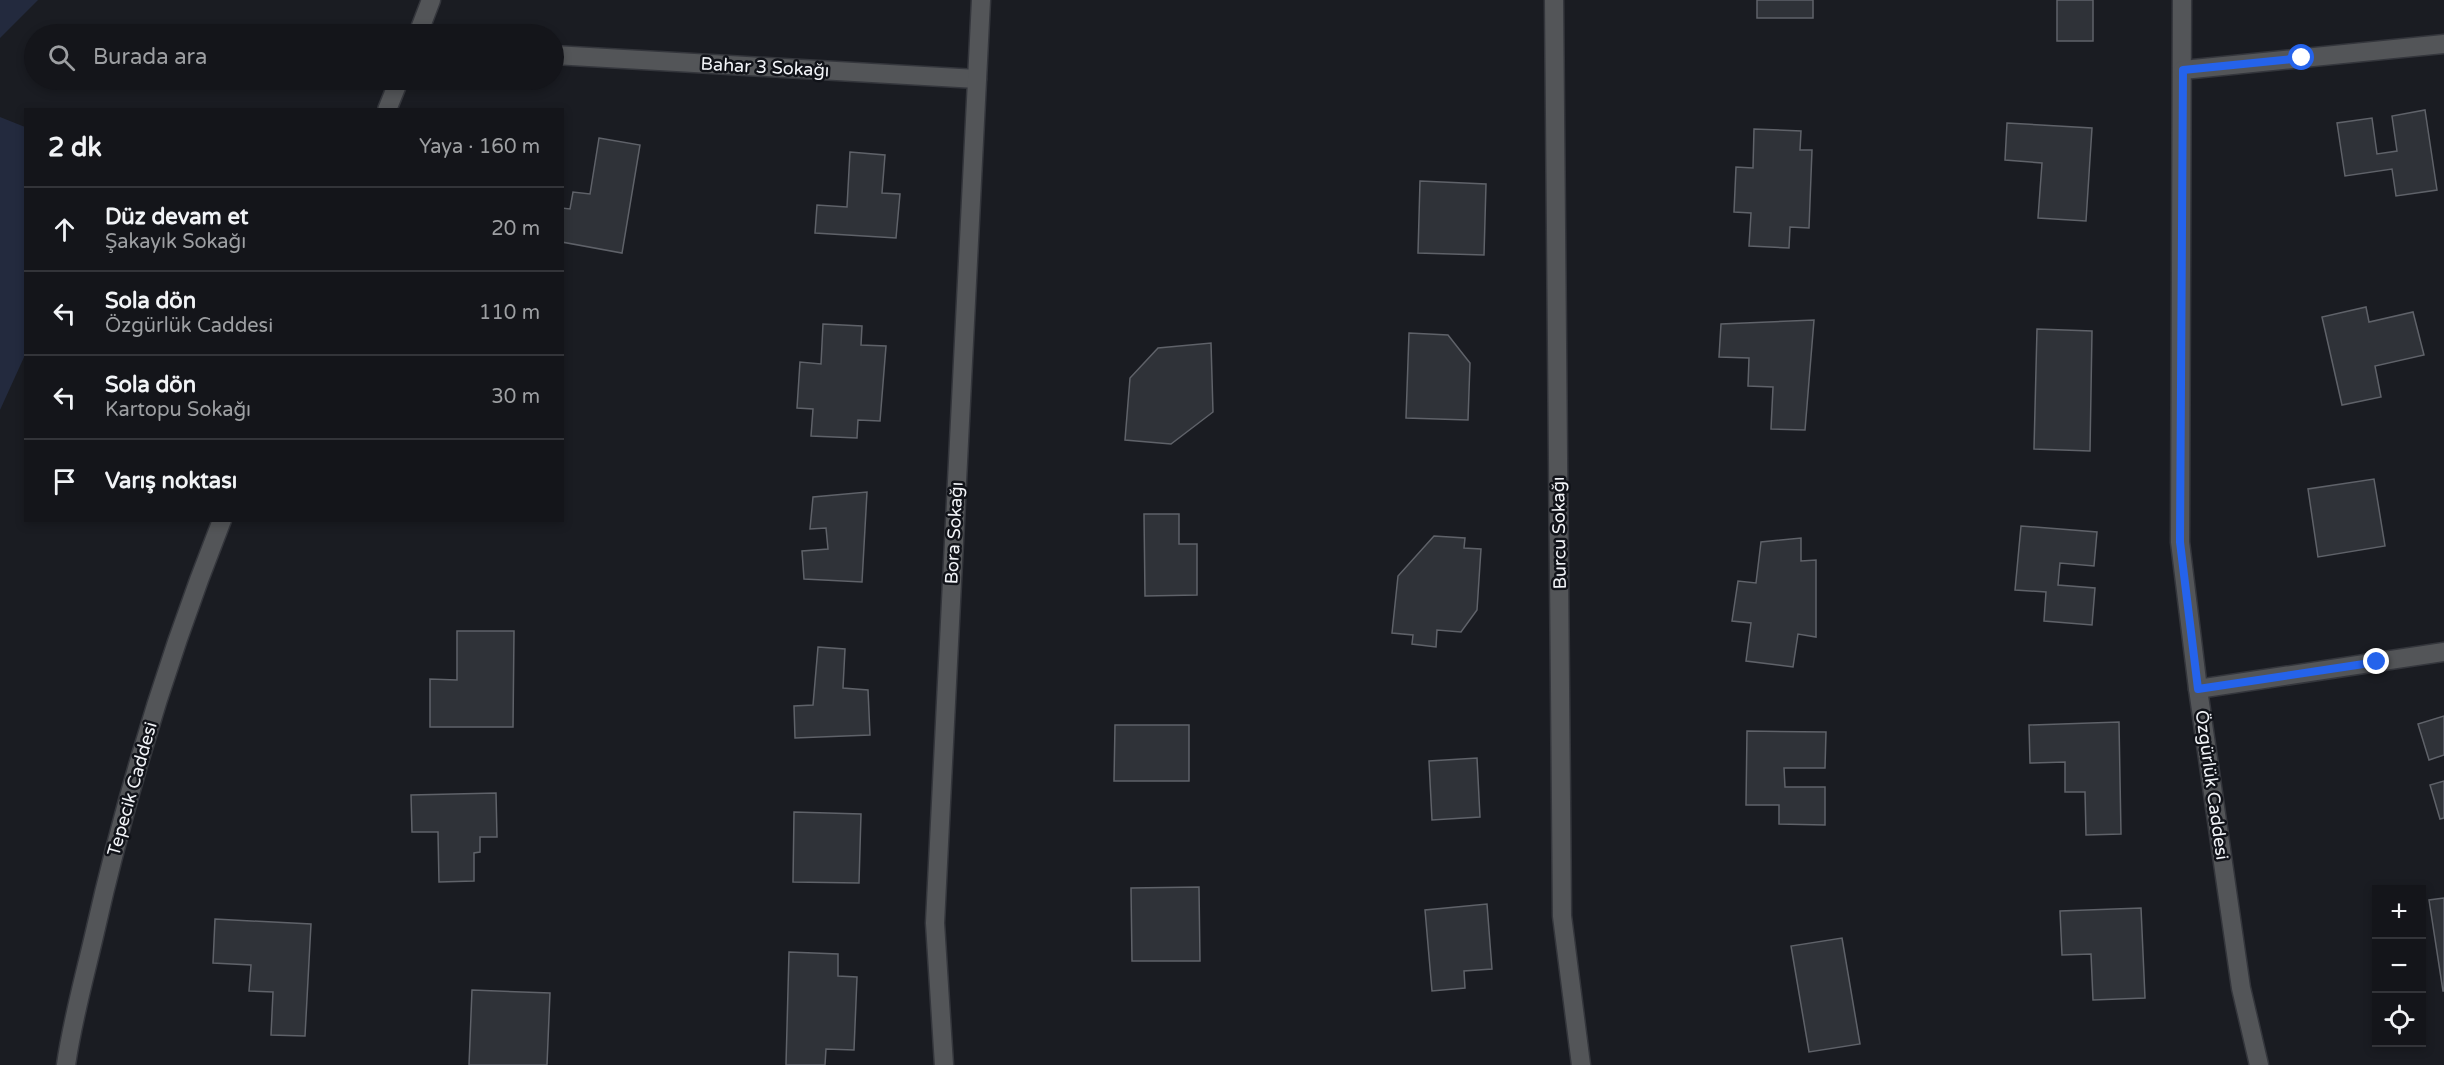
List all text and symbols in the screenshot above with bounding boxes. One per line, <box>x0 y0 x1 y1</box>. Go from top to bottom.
search box <box>24 24 564 90</box>
icon: search <box>45 41 78 74</box>
text: Burada ara <box>93 44 207 70</box>
route start <box>2288 44 2314 70</box>
street label: Bahar 3 Sokağı <box>700 53 830 81</box>
text: 2 dk <box>48 132 102 163</box>
text: Yaya · 160 m <box>419 135 540 159</box>
text: Düz devam et <box>105 204 248 230</box>
icon: ahead <box>48 213 81 246</box>
text: 20 m <box>491 217 540 241</box>
text: Şakayık Sokağı <box>105 230 246 254</box>
text: Sola dön <box>105 288 196 314</box>
icon: left <box>48 297 81 330</box>
text: 110 m <box>479 301 540 325</box>
text: Özgürlük Caddesi <box>105 314 273 338</box>
text: Sola dön <box>105 372 196 398</box>
icon: left <box>48 381 81 414</box>
text: 30 m <box>491 385 540 409</box>
text: Kartopu Sokağı <box>105 398 251 422</box>
icon: arrive <box>48 465 81 498</box>
text: Varış noktası <box>105 468 237 494</box>
street label: Burcu Sokağı <box>1547 476 1571 590</box>
street label: Bora Sokağı <box>940 481 968 585</box>
route end <box>2363 648 2389 674</box>
street label: Özgürlük Caddesi <box>2191 709 2233 861</box>
street label: Tepecik Caddesi <box>102 719 162 859</box>
map controls <box>2372 885 2426 1047</box>
button: + <box>2372 885 2426 939</box>
button: − <box>2372 939 2426 993</box>
button: locate <box>2372 993 2426 1047</box>

